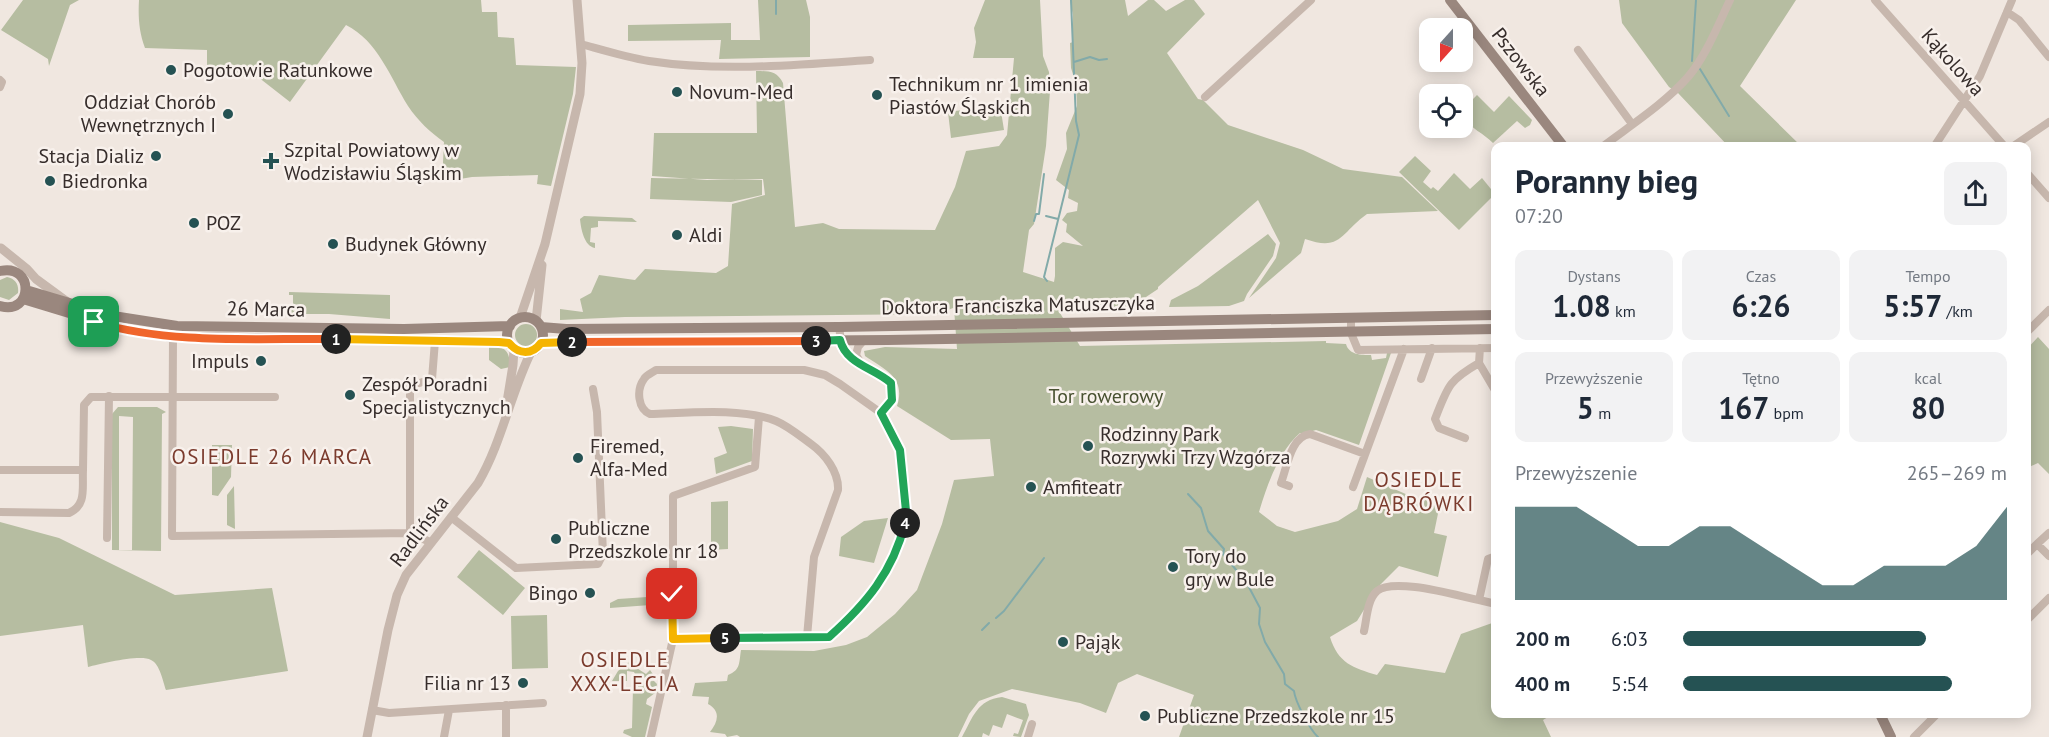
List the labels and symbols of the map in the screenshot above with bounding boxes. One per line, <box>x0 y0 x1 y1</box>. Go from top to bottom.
north arrow <box>1419 18 1473 72</box>
street label: Pszowska <box>1486 22 1556 102</box>
street label: Kąkolowa <box>1916 23 1990 101</box>
place label: Pogotowie Ratunkowe <box>183 57 373 83</box>
marker: Pogotowie Ratunkowe <box>164 63 178 77</box>
place label: Technikum nr 1 imienia Piastów Śląskich <box>889 71 1088 120</box>
place label: Novum-Med <box>689 79 794 105</box>
marker: Novum-Med <box>670 85 684 99</box>
marker: Technikum nr 1 imienia Piastów Śląskich <box>870 88 884 102</box>
place label: Oddział Chorób Wewnętrznych I <box>81 89 216 138</box>
marker: Oddział Chorób Wewnętrznych I <box>221 107 235 121</box>
place label: Szpital Powiatowy w Wodzisławiu Śląskim <box>284 137 462 186</box>
place label: Stacja Dializ <box>39 143 144 169</box>
marker: Stacja Dializ <box>149 149 163 163</box>
marker: Szpital Powiatowy w Wodzisławiu Śląskim <box>262 152 280 170</box>
place label: Biedronka <box>62 168 148 194</box>
marker: Biedronka <box>43 174 57 188</box>
place label: POZ <box>206 210 241 236</box>
marker: POZ <box>187 216 201 230</box>
place label: Aldi <box>689 222 723 248</box>
marker: Aldi <box>670 228 684 242</box>
place label: Budynek Główny <box>345 231 487 257</box>
marker: Budynek Główny <box>326 237 340 251</box>
street label: Doktora Franciszka Matuszczyka <box>881 290 1155 320</box>
street label: 26 Marca <box>226 295 306 323</box>
pin <box>68 296 119 347</box>
pin: 1 <box>321 324 351 354</box>
pin: 3 <box>801 326 831 356</box>
pin: 2 <box>557 327 587 357</box>
place label: Impuls <box>191 348 249 374</box>
marker: Impuls <box>254 354 268 368</box>
place label: Zespół Poradni Specjalistycznych <box>362 371 511 420</box>
park label: Tor rowerowy <box>1049 383 1164 409</box>
marker: Zespół Poradni Specjalistycznych <box>343 388 357 402</box>
place label: Rodzinny Park Rozrywki Trzy Wzgórza <box>1100 421 1291 470</box>
place label: Firemed, Alfa-Med <box>590 433 668 482</box>
marker: Rodzinny Park Rozrywki Trzy Wzgórza <box>1081 439 1095 453</box>
district label: OSIEDLE 26 MARCA <box>172 443 373 470</box>
marker: Firemed, Alfa-Med <box>571 451 585 465</box>
district label: OSIEDLE DĄBRÓWKI <box>1363 466 1475 517</box>
place label: Amfiteatr <box>1043 474 1122 500</box>
marker: Amfiteatr <box>1024 480 1038 494</box>
street label: Radlińska <box>384 490 454 572</box>
pin: 4 <box>890 508 920 538</box>
place label: Publiczne Przedszkole nr 18 <box>568 515 718 564</box>
marker: Publiczne Przedszkole nr 18 <box>549 532 563 546</box>
place label: Tory do gry w Bule <box>1185 543 1275 592</box>
marker: Tory do gry w Bule <box>1166 560 1180 574</box>
pin <box>646 568 697 619</box>
place label: Bingo <box>529 580 578 606</box>
marker: Bingo <box>583 586 597 600</box>
pin: 5 <box>710 623 740 653</box>
place label: Pająk <box>1075 629 1121 655</box>
marker: Pająk <box>1056 635 1070 649</box>
district label: OSIEDLE XXX-LECIA <box>570 646 680 697</box>
place label: Filia nr 13 <box>424 670 511 696</box>
marker: Filia nr 13 <box>516 676 530 690</box>
place label: Publiczne Przedszkole nr 15 <box>1157 703 1395 729</box>
marker: Publiczne Przedszkole nr 15 <box>1138 709 1152 723</box>

